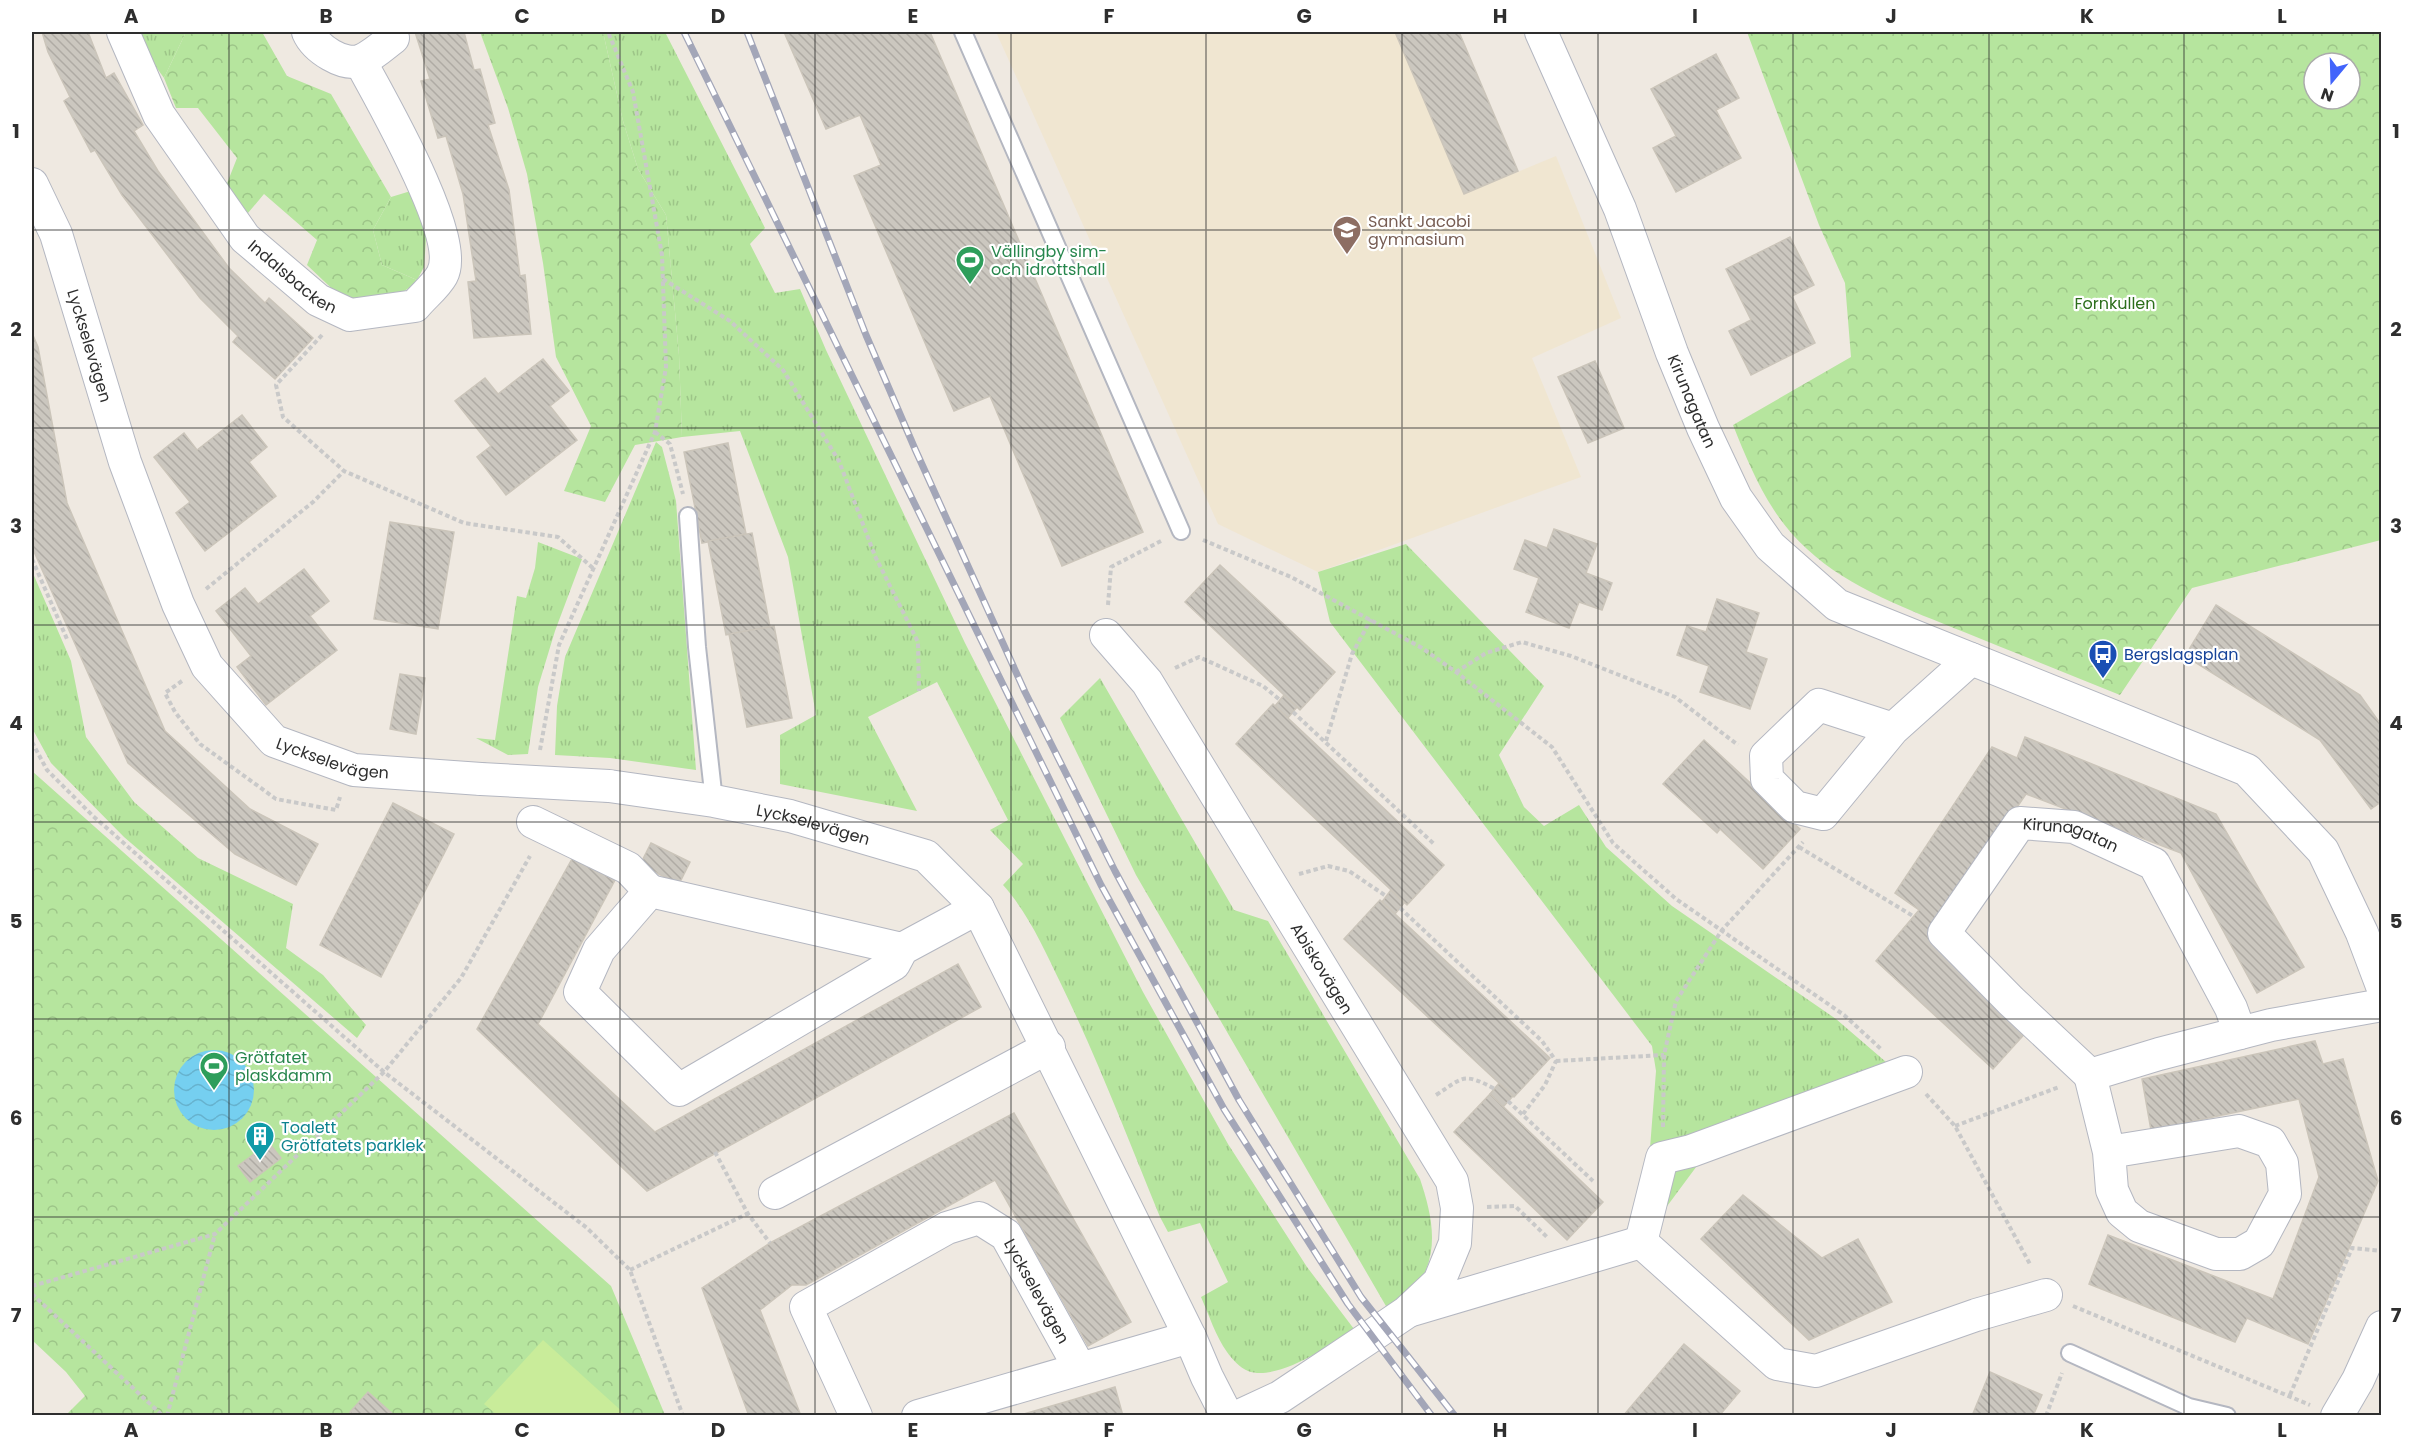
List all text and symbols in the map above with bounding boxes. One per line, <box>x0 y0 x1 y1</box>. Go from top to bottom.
text: A <box>124 2 139 30</box>
text: B <box>319 2 333 30</box>
text: C <box>514 2 530 30</box>
text: D <box>711 2 725 30</box>
text: E <box>908 2 918 30</box>
text: F <box>1104 2 1115 30</box>
text: G <box>1296 2 1312 30</box>
text: H <box>1493 2 1507 30</box>
text: I <box>1692 2 1698 30</box>
text: J <box>1885 2 1897 30</box>
text: K <box>2080 2 2094 30</box>
text: L <box>2277 2 2287 30</box>
north arrow <box>2302 51 2362 111</box>
text: N <box>2318 82 2337 108</box>
text: 1 <box>12 117 20 145</box>
text: 1 <box>2392 117 2400 145</box>
place label: Sankt Jacobi gymnasium <box>1368 210 1471 251</box>
school or university icon: Sankt Jacobi gymnasium <box>1331 214 1363 256</box>
street label: Indalsbacken <box>243 234 340 319</box>
place label: Vällingby sim- och idrottshall <box>991 240 1107 281</box>
sports icon: Vällingby sim- och idrottshall <box>954 244 986 286</box>
street label: Lyckselevägen <box>61 286 117 405</box>
park label: Fornkullen <box>2074 292 2156 315</box>
text: 2 <box>10 315 22 343</box>
text: 2 <box>2390 315 2402 343</box>
street label: Kirunagatan <box>1662 351 1722 452</box>
text: 3 <box>10 512 22 540</box>
text: 3 <box>2390 512 2402 540</box>
bus stop icon: Bergslagsplan <box>2087 638 2119 680</box>
place label: Bergslagsplan <box>2124 643 2239 666</box>
text: 4 <box>9 709 23 737</box>
text: 4 <box>2389 709 2403 737</box>
street label: Lyckselevägen <box>273 732 390 784</box>
street label: Lyckselevägen <box>754 799 873 851</box>
street label: Kirunagatan <box>2022 812 2122 858</box>
text: 5 <box>10 907 23 935</box>
text: 5 <box>2390 907 2403 935</box>
street label: Abiskovägen <box>1285 919 1358 1019</box>
place label: Grötfatet plaskdamm <box>235 1046 332 1087</box>
sports icon: Grötfatet plaskdamm <box>198 1050 230 1092</box>
text: 6 <box>10 1104 22 1132</box>
text: 6 <box>2390 1104 2402 1132</box>
place label: Toalett Grötfatets parklek <box>281 1116 424 1157</box>
building icon: Toalett Grötfatets parklek <box>244 1120 276 1162</box>
street label: Lyckselevägen <box>998 1235 1075 1348</box>
text: 7 <box>11 1301 22 1329</box>
text: 7 <box>2391 1301 2402 1329</box>
text: A <box>124 1416 139 1444</box>
text: B <box>319 1416 333 1444</box>
text: C <box>514 1416 530 1444</box>
text: D <box>711 1416 725 1444</box>
text: E <box>908 1416 918 1444</box>
text: F <box>1104 1416 1115 1444</box>
text: G <box>1296 1416 1312 1444</box>
text: H <box>1493 1416 1507 1444</box>
text: I <box>1692 1416 1698 1444</box>
text: J <box>1885 1416 1897 1444</box>
text: K <box>2080 1416 2094 1444</box>
text: L <box>2277 1416 2287 1444</box>

